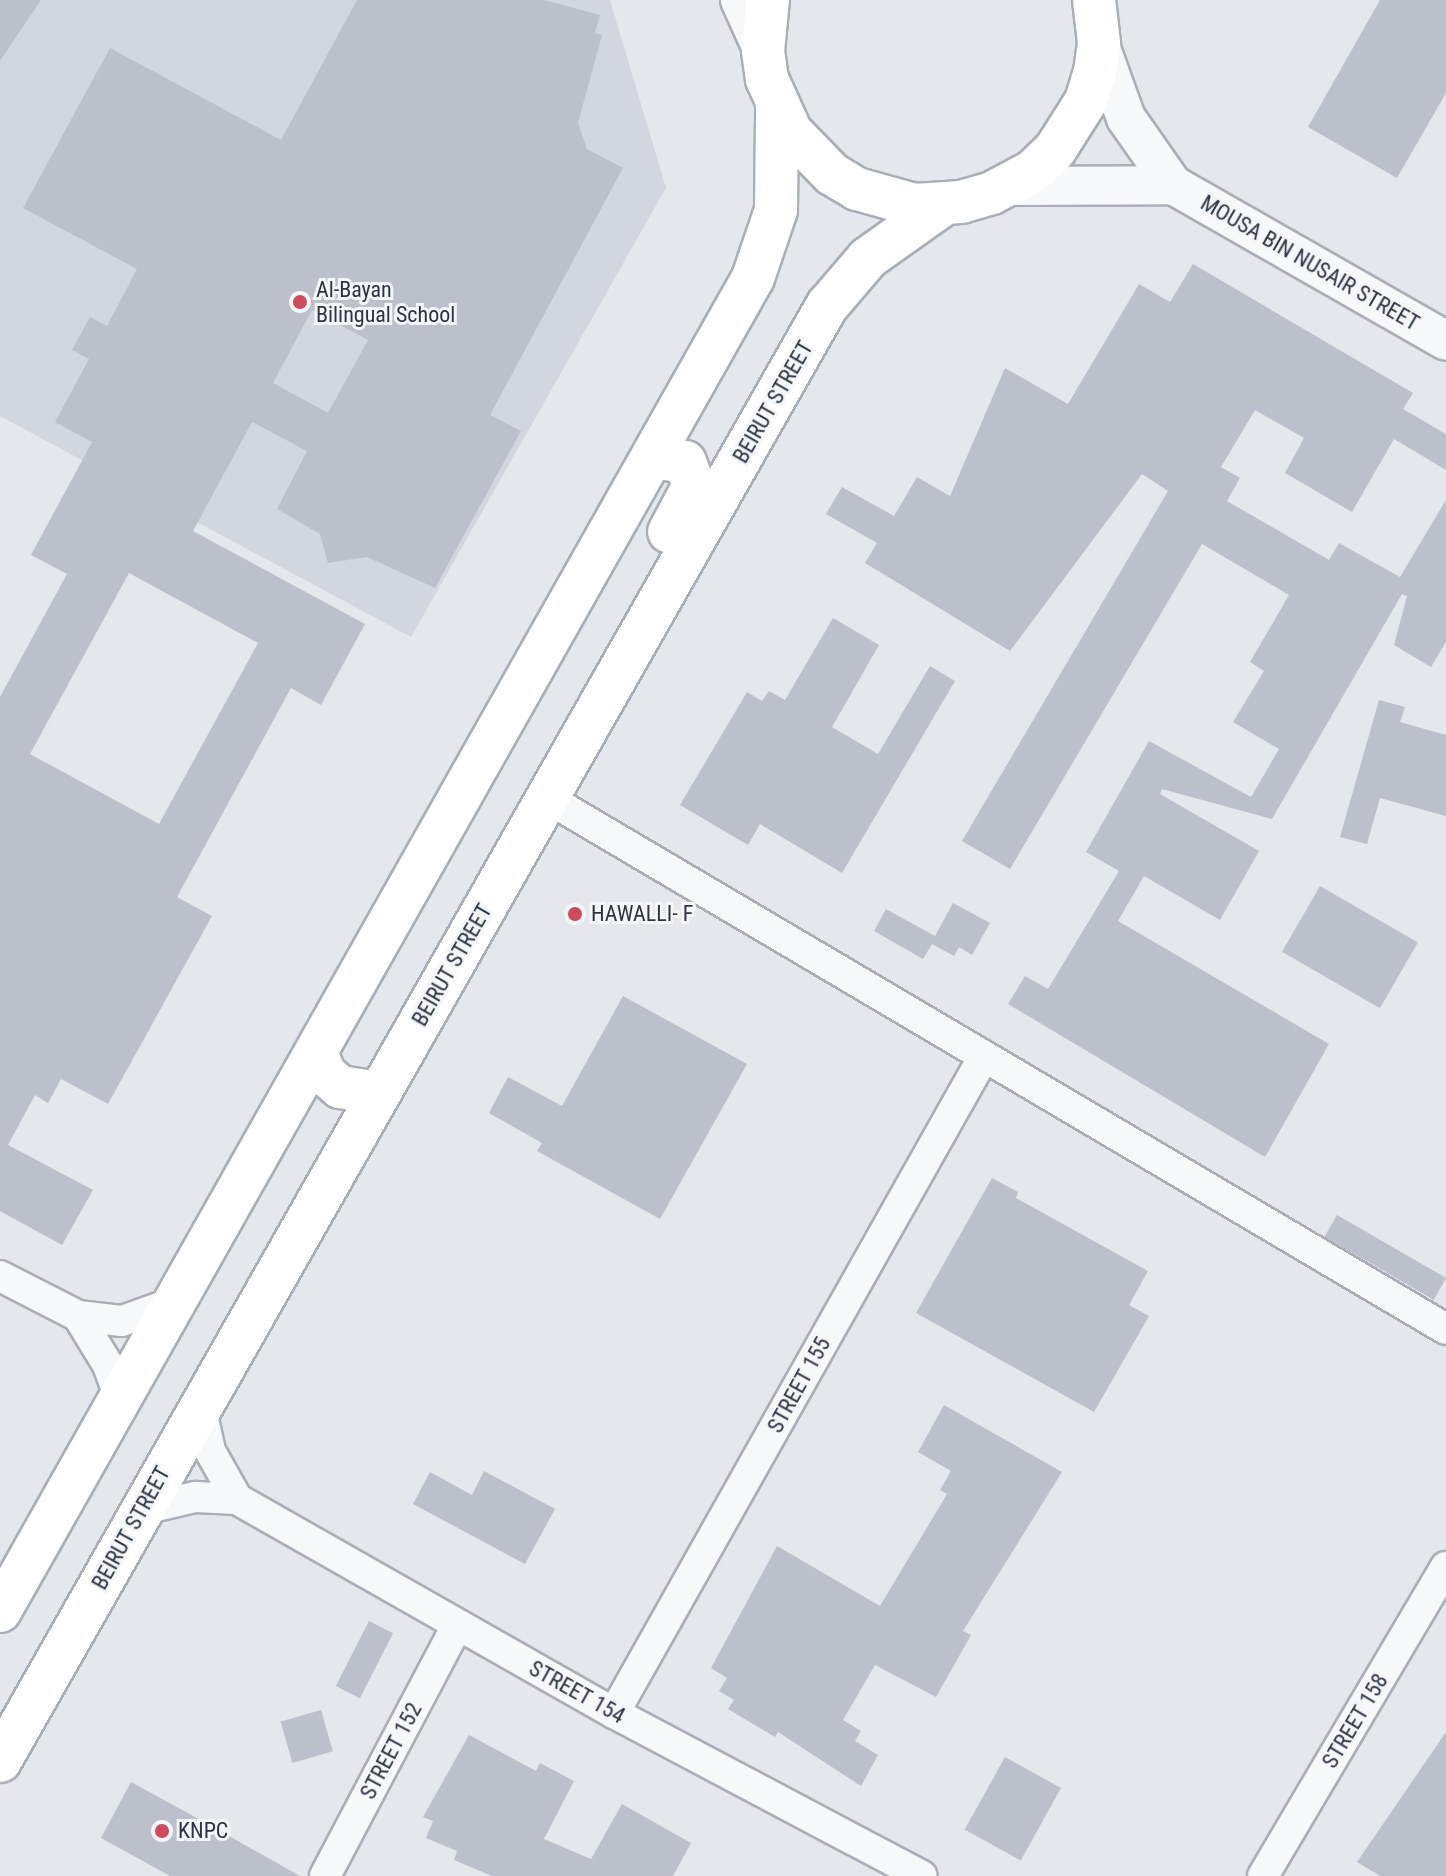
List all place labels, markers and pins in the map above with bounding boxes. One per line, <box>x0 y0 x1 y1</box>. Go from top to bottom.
place label: Al-Bayan Bilingual School <box>316 276 455 328</box>
marker: Al-Bayan Bilingual School <box>291 293 309 311</box>
place label: HAWALLI- F <box>591 901 693 927</box>
marker: HAWALLI- F <box>566 905 584 923</box>
place label: KNPC <box>178 1818 228 1844</box>
marker: KNPC <box>153 1822 171 1840</box>

